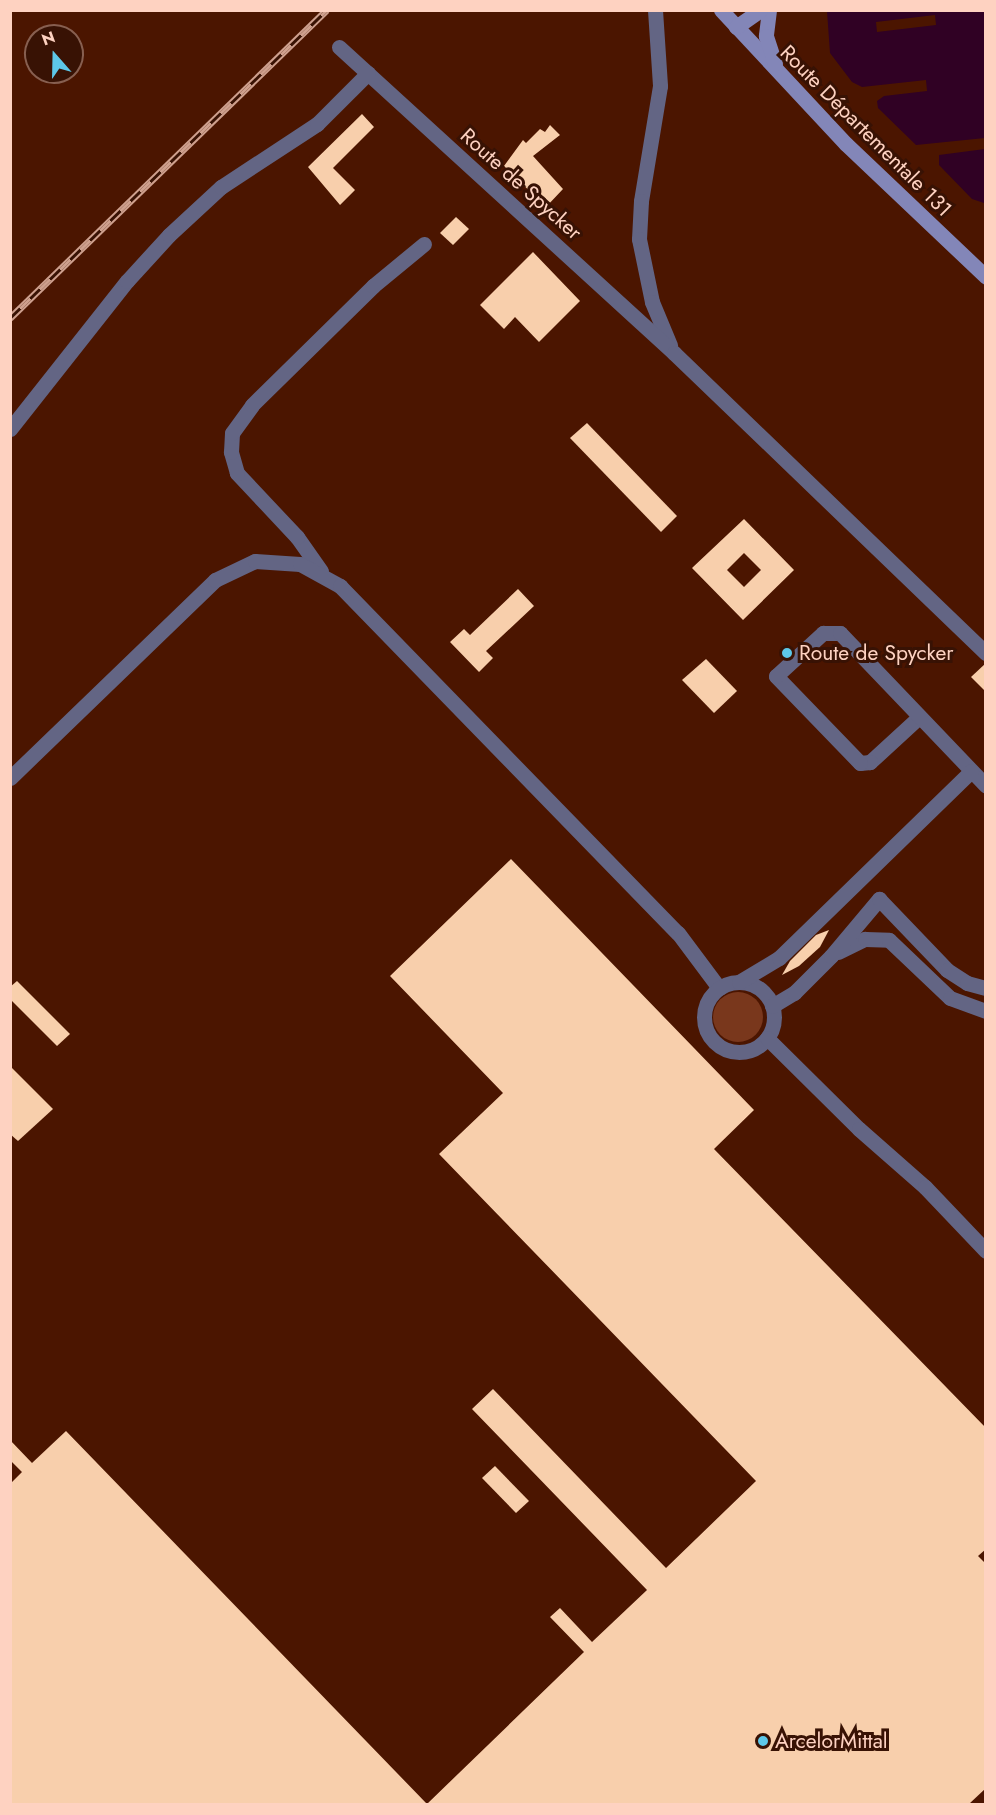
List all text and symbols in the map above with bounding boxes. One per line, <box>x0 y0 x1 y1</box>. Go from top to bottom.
north arrow <box>24 24 84 84</box>
text: N <box>38 26 58 51</box>
street label: Route Départementale 131 <box>775 40 957 222</box>
street label: Route de Spycker <box>455 123 587 245</box>
place label: Route de Spycker <box>799 640 954 666</box>
marker: Route de Spycker <box>780 646 794 660</box>
place label: ArcelorMittal <box>775 1728 888 1754</box>
marker: ArcelorMittal <box>756 1734 770 1748</box>

